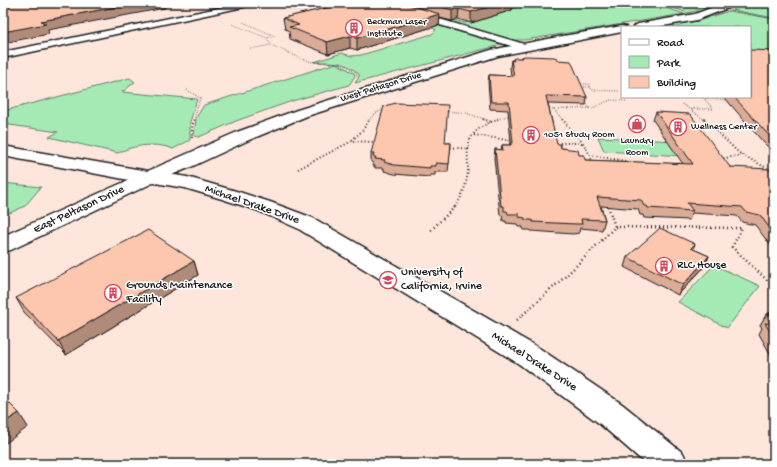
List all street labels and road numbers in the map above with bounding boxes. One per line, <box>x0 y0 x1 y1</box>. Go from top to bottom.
street label: West Peltason Drive <box>339 69 424 105</box>
street label: East Peltason Drive <box>31 182 127 237</box>
street label: Michael Drake Drive <box>203 182 302 228</box>
street label: Michael Drake Drive <box>489 329 580 395</box>

